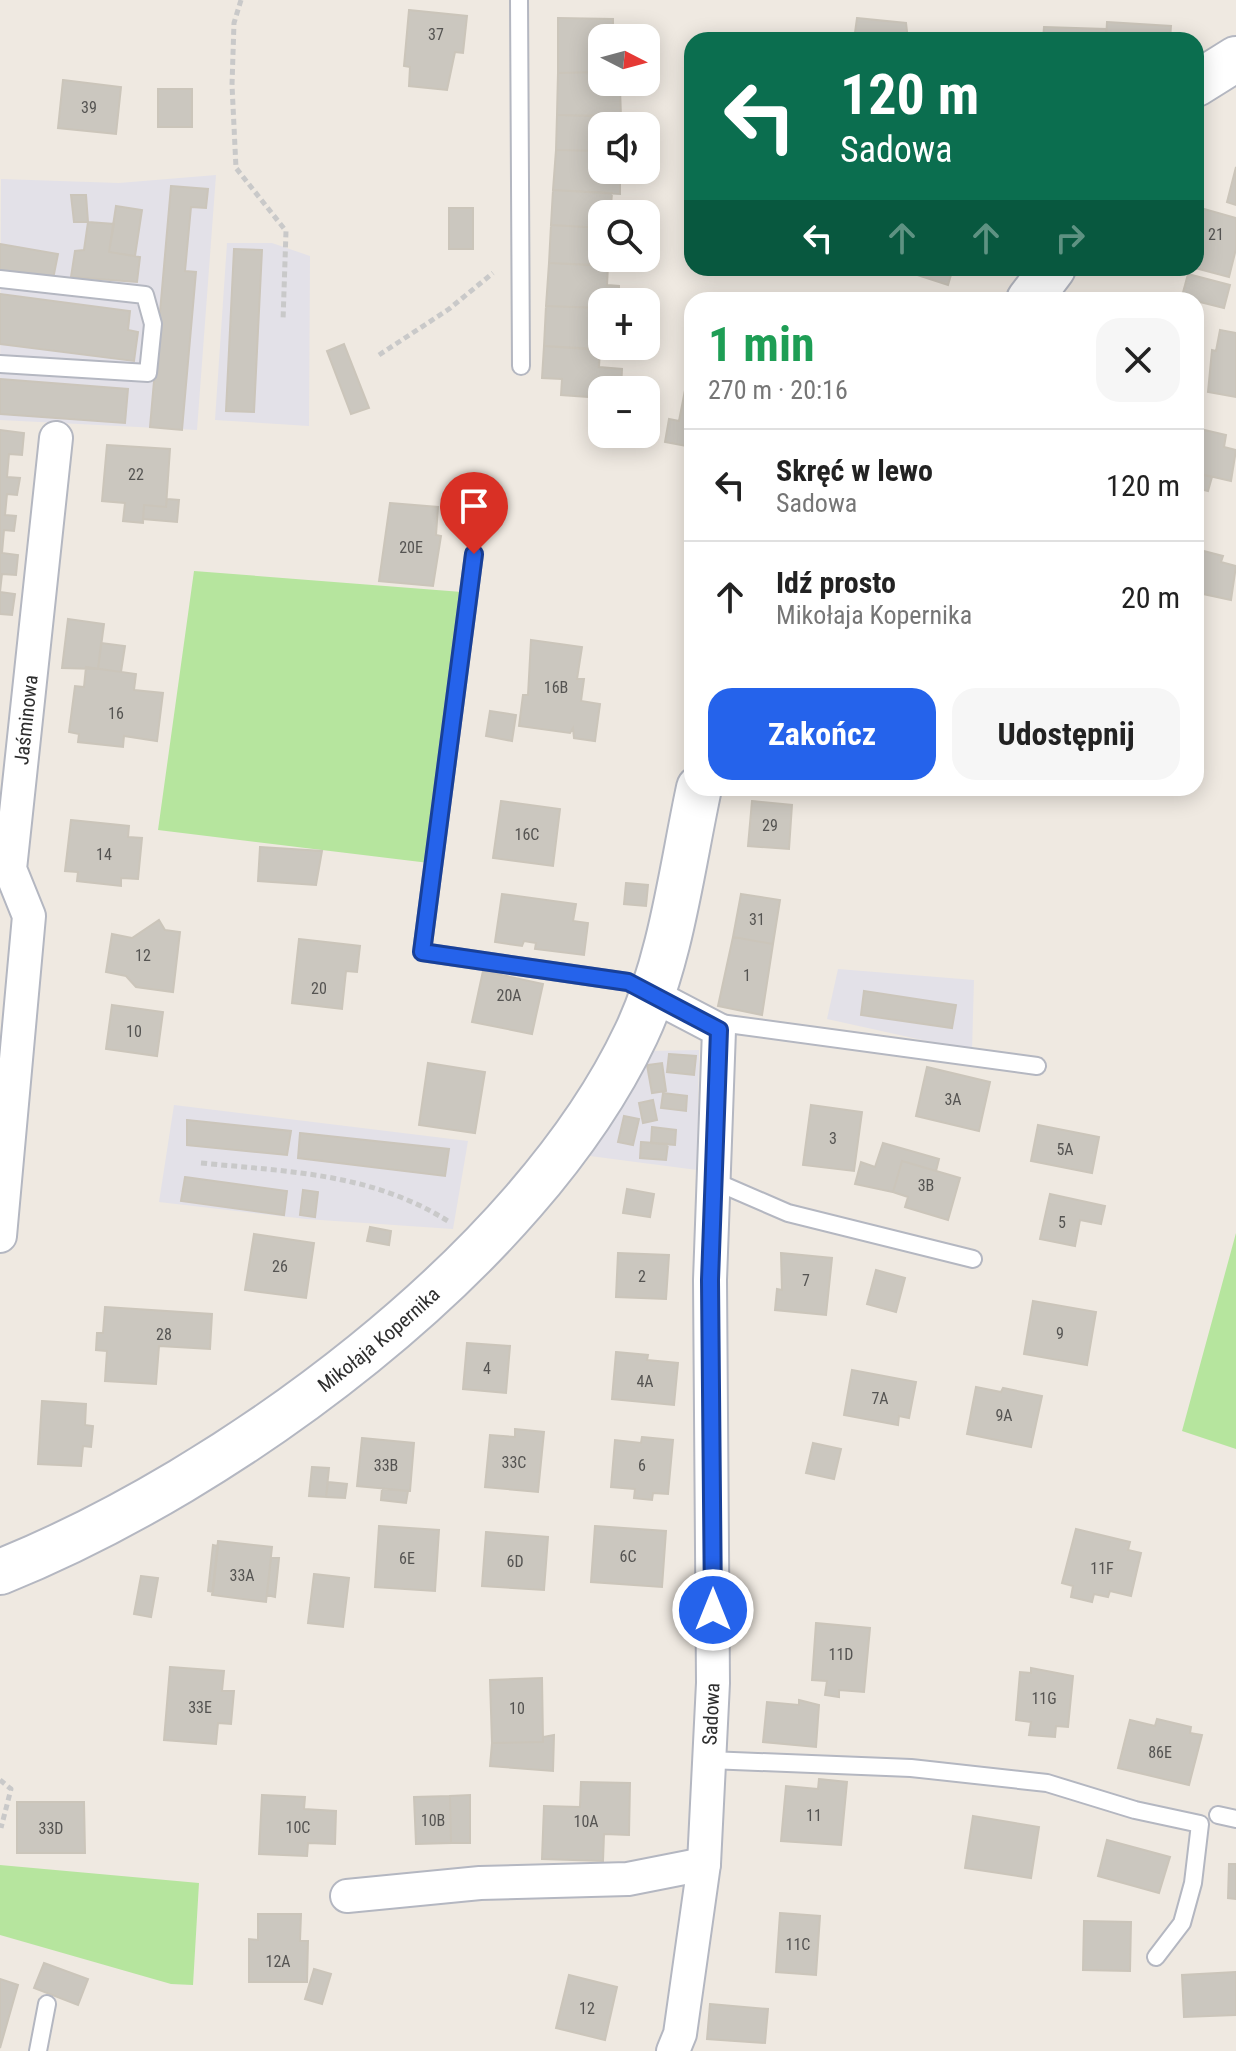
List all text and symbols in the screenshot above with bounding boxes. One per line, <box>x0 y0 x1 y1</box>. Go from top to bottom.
north arrow <box>588 24 660 96</box>
map controls <box>588 24 660 448</box>
house number: 37 <box>428 25 444 44</box>
text: 120 m <box>840 62 979 128</box>
icon: left <box>708 64 812 168</box>
house number: 39 <box>81 98 97 117</box>
button: sound <box>588 112 660 184</box>
text: Sadowa <box>840 129 952 171</box>
button: search <box>588 200 660 272</box>
icon: left <box>796 216 840 260</box>
icon: ahead <box>880 216 924 260</box>
icon: ahead <box>964 216 1008 260</box>
icon: right <box>1048 216 1092 260</box>
house number: 21 <box>1208 225 1224 244</box>
button: + <box>588 288 660 360</box>
text: 1 min <box>708 316 815 373</box>
button: close <box>1096 318 1180 402</box>
text: 270 m · 20:16 <box>708 375 848 405</box>
button: − <box>588 376 660 448</box>
text: Skręć w lewo <box>776 453 933 488</box>
icon: left <box>708 463 752 507</box>
house number: 22 <box>128 465 144 484</box>
text: 120 m <box>1106 468 1180 503</box>
pin <box>440 472 508 554</box>
icon: arrive <box>452 484 496 528</box>
text: Sadowa <box>776 488 857 518</box>
house number: 20E <box>399 538 423 557</box>
text: Idź prosto <box>776 565 896 600</box>
icon: ahead <box>708 575 752 619</box>
text: 20 m <box>1121 580 1180 615</box>
text: Mikołaja Kopernika <box>776 600 972 630</box>
street label: Jaśminowa <box>9 674 43 766</box>
house number: 16B <box>544 678 568 697</box>
button: Zakończ <box>708 688 936 780</box>
button: Udostępnij <box>952 688 1180 780</box>
house number: 16 <box>108 704 124 723</box>
house number: 29 <box>762 816 778 835</box>
house number: 16C <box>515 825 539 844</box>
house number: 14 <box>96 845 112 864</box>
house number: 31 <box>749 910 765 929</box>
house number: 12 <box>135 946 151 965</box>
house number: 1 <box>743 966 751 985</box>
house number: 20 <box>311 979 327 998</box>
house number: 20A <box>496 986 522 1005</box>
house number: 10 <box>126 1022 142 1041</box>
house number: 3A <box>944 1090 962 1109</box>
house number: 3 <box>829 1129 837 1148</box>
house number: 5A <box>1056 1140 1074 1159</box>
house number: 3B <box>918 1176 934 1195</box>
house number: 5 <box>1058 1213 1066 1232</box>
house number: 26 <box>272 1257 288 1276</box>
house number: 2 <box>638 1267 646 1286</box>
house number: 7 <box>802 1271 810 1290</box>
street label: Mikołaja Kopernika <box>313 1282 444 1397</box>
house number: 9 <box>1056 1324 1064 1343</box>
house number: 28 <box>156 1325 172 1344</box>
house number: 4 <box>483 1359 491 1378</box>
house number: 4A <box>636 1372 654 1391</box>
house number: 7A <box>871 1389 889 1408</box>
house number: 9A <box>995 1406 1013 1425</box>
house number: 33C <box>502 1453 526 1472</box>
house number: 33B <box>374 1456 398 1475</box>
house number: 6 <box>638 1456 646 1475</box>
house number: 6C <box>620 1547 636 1566</box>
house number: 6E <box>399 1549 415 1568</box>
house number: 6D <box>506 1552 524 1571</box>
house number: 11F <box>1090 1559 1114 1578</box>
house number: 33A <box>229 1566 255 1585</box>
position arrow <box>671 1568 755 1652</box>
house number: 11D <box>829 1645 853 1664</box>
street label: Sadowa <box>697 1682 725 1746</box>
house number: 11G <box>1031 1689 1057 1708</box>
house number: 33E <box>188 1698 212 1717</box>
house number: 10 <box>509 1699 525 1718</box>
house number: 86E <box>1148 1743 1172 1762</box>
house number: 11 <box>806 1806 822 1825</box>
house number: 10B <box>421 1811 445 1830</box>
house number: 10A <box>573 1812 599 1831</box>
house number: 10C <box>286 1818 310 1837</box>
house number: 33D <box>39 1819 63 1838</box>
house number: 11C <box>786 1935 810 1954</box>
house number: 12A <box>265 1952 291 1971</box>
house number: 12 <box>579 1999 595 2018</box>

